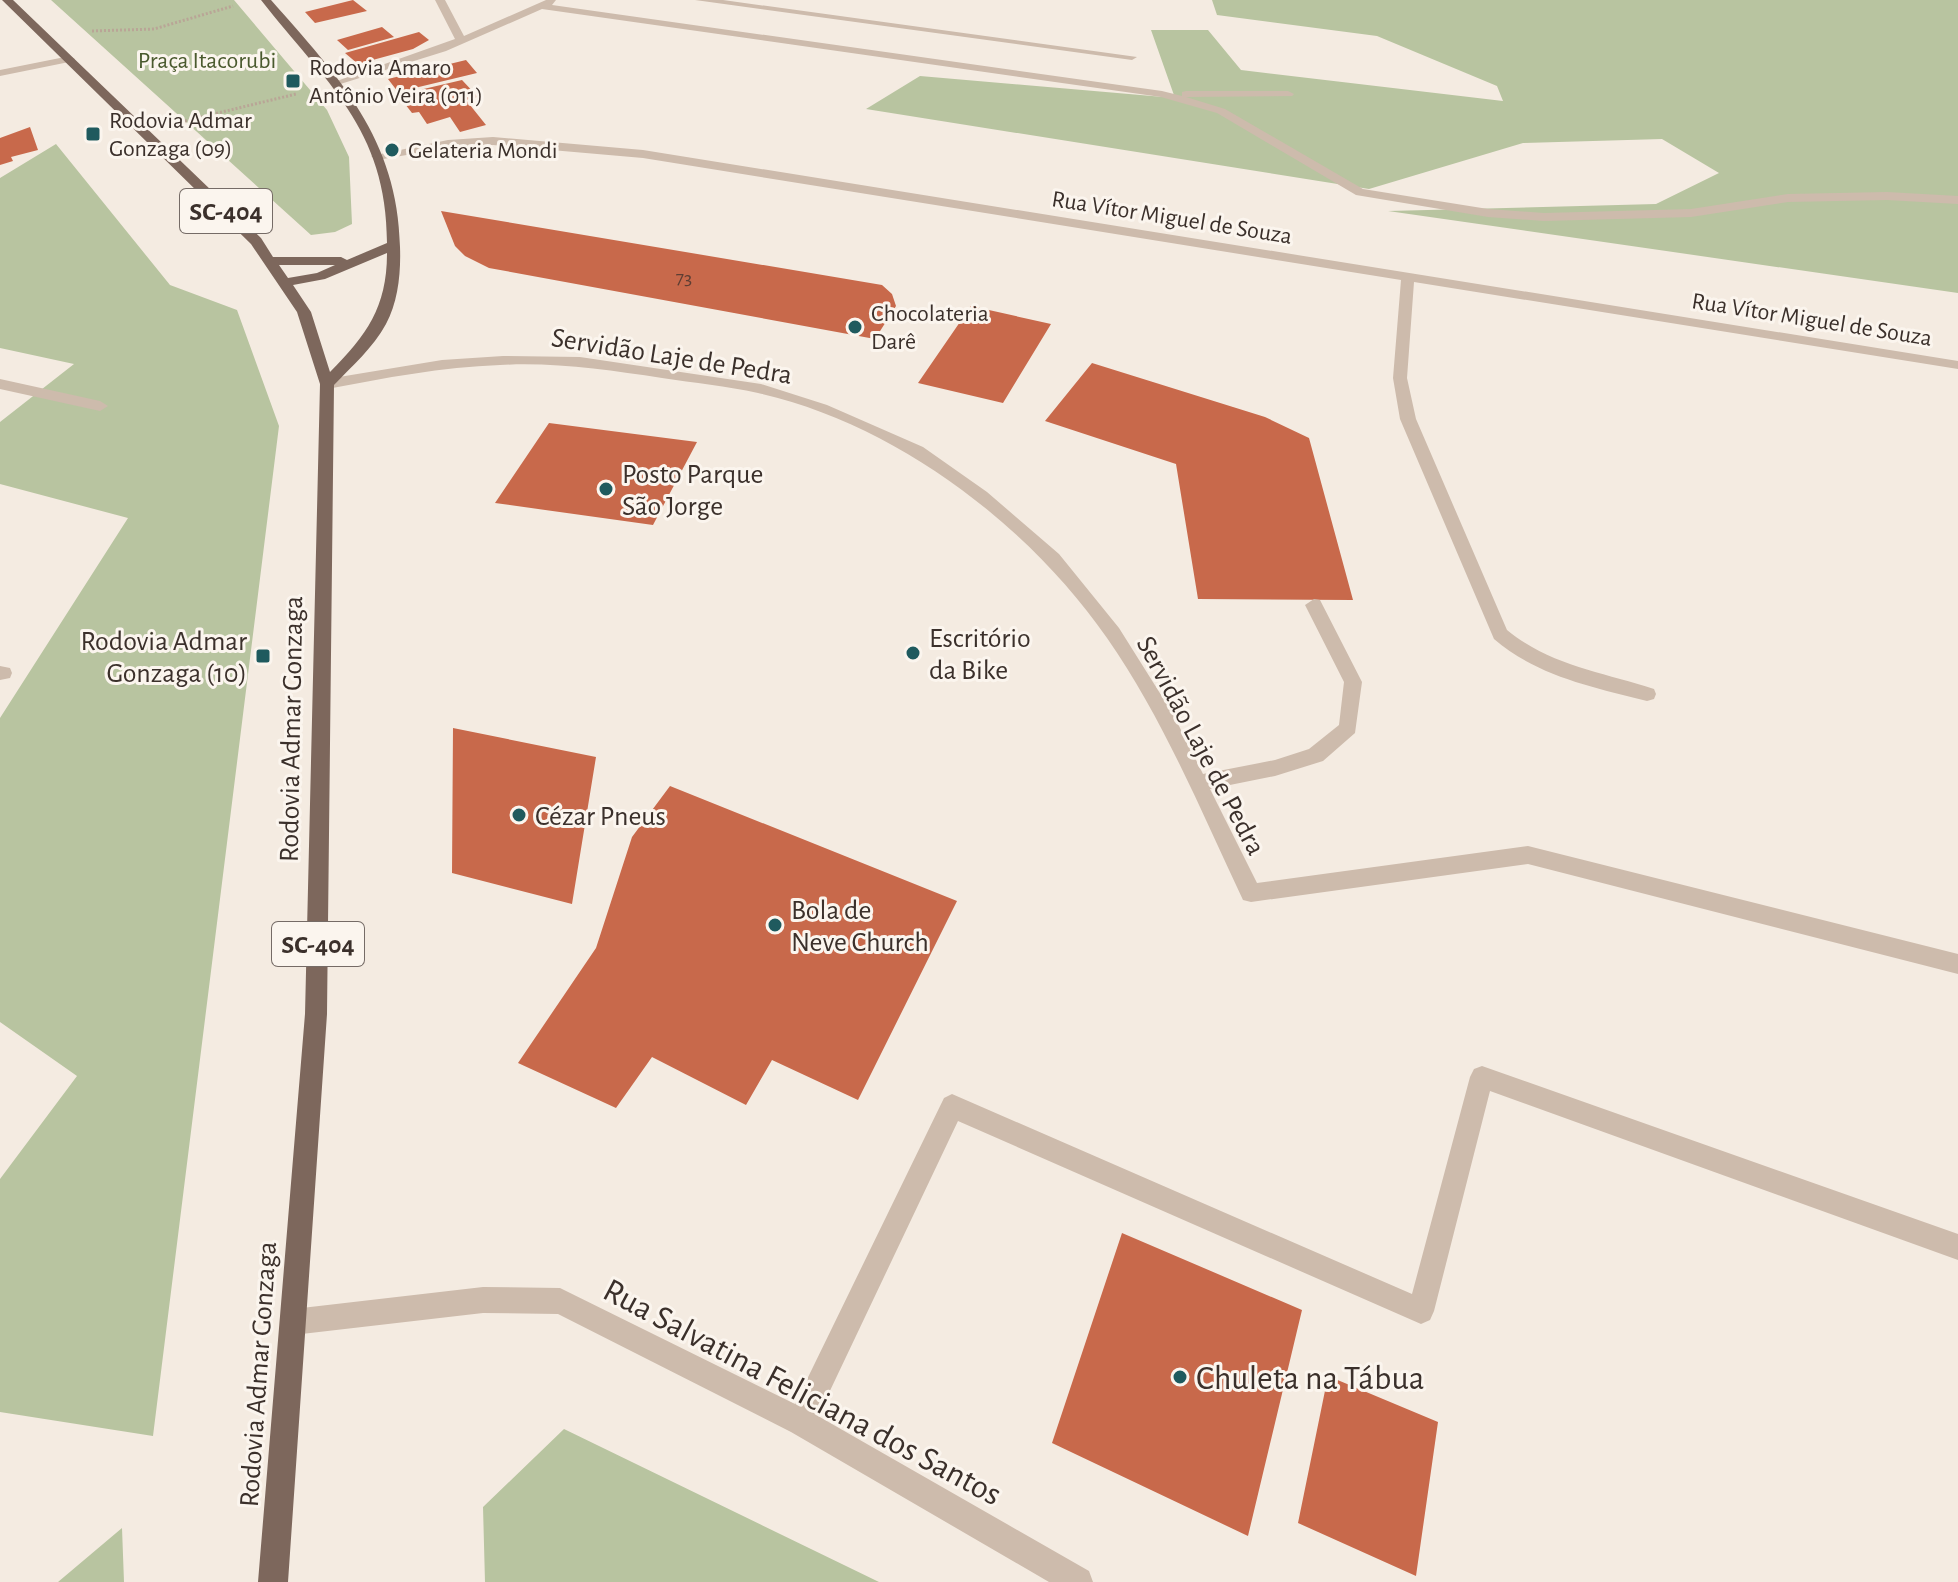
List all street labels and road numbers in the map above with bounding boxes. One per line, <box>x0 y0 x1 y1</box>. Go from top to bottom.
street label: Rua Vítor Miguel de Souza <box>1050 187 1294 249</box>
road number: SC-404 <box>180 189 272 233</box>
street label: Rua Vítor Miguel de Souza <box>1690 289 1934 351</box>
street label: Servidão Laje de Pedra <box>549 324 794 390</box>
street label: Rodovia Admar Gonzaga <box>276 596 308 862</box>
street label: Servidão Laje de Pedra <box>1131 632 1270 860</box>
road number: SC-404 <box>272 922 364 966</box>
street label: Rodovia Admar Gonzaga <box>236 1240 282 1508</box>
street label: Rua Salvatina Feliciana dos Santos <box>597 1273 1007 1512</box>

